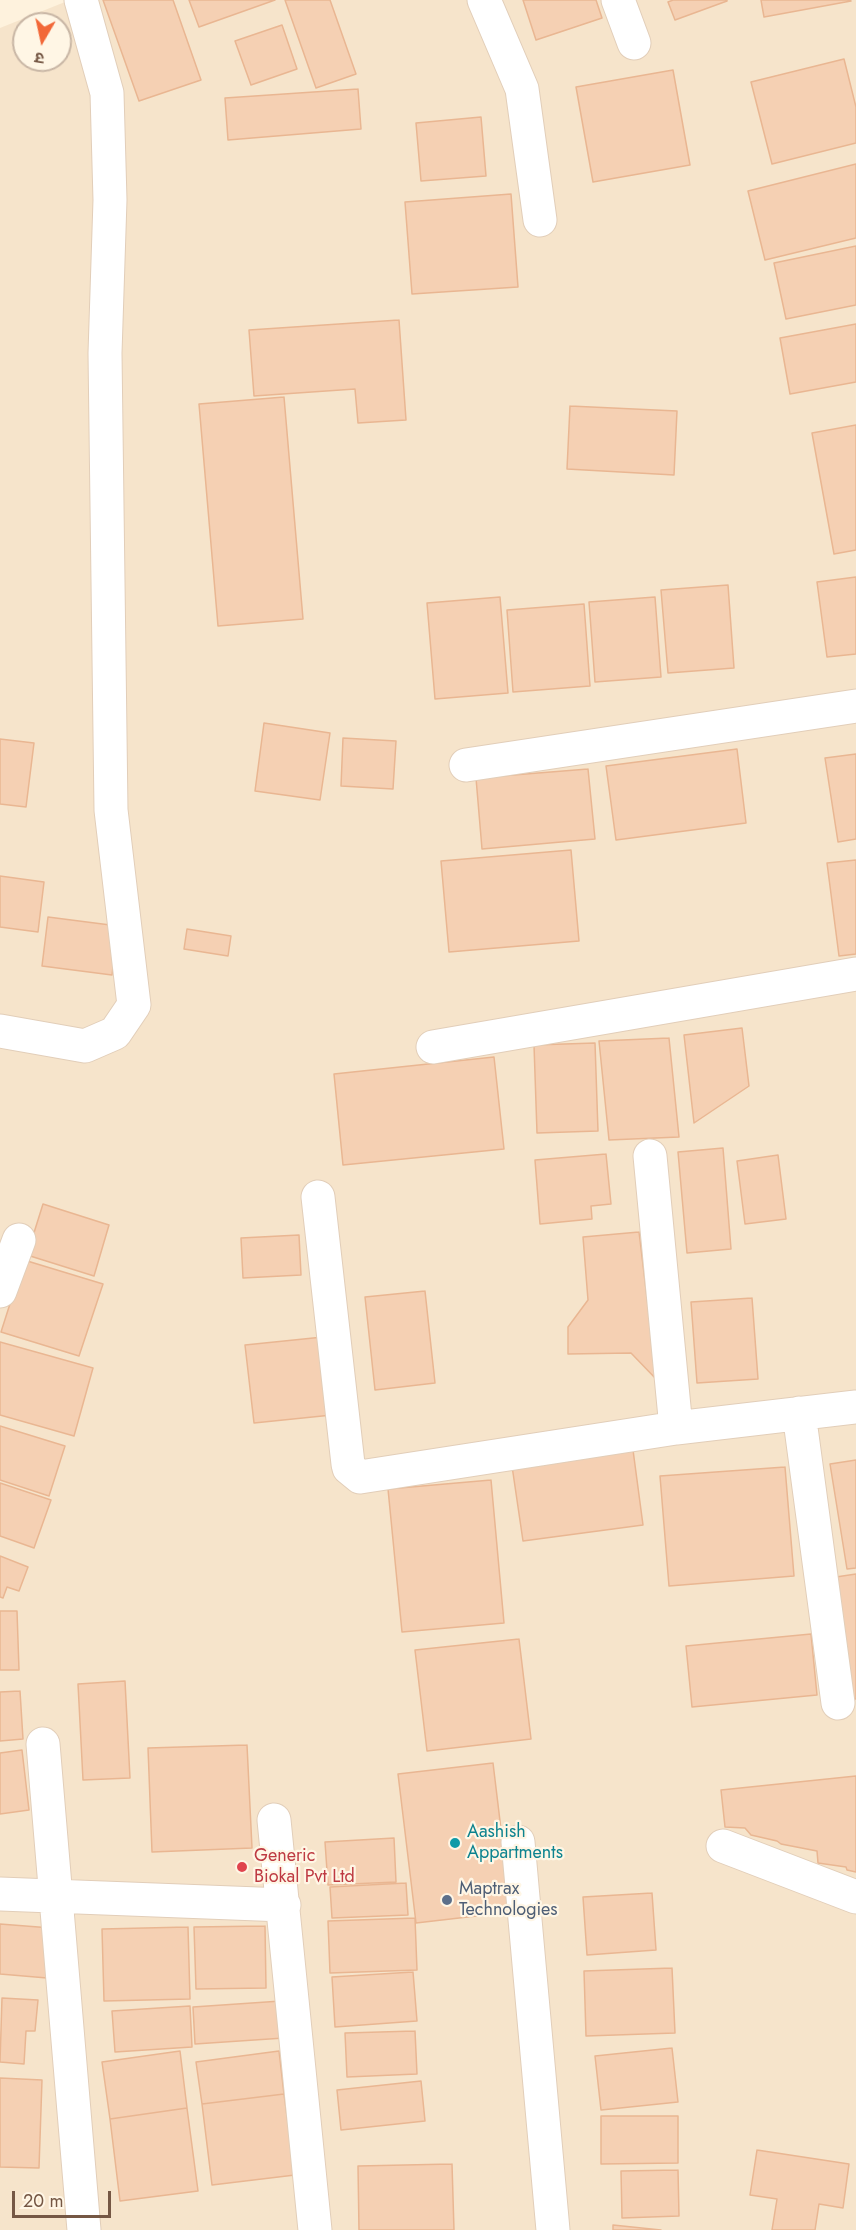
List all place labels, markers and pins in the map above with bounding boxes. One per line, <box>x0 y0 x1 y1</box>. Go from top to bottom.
place label: Aashish Appartments <box>467 1822 563 1864</box>
marker: Aashish Appartments <box>448 1836 462 1850</box>
place label: Generic Biokal Pvt Ltd <box>254 1846 355 1888</box>
marker: Generic Biokal Pvt Ltd <box>235 1860 249 1874</box>
place label: Maptrax Technologies <box>459 1879 558 1922</box>
marker: Maptrax Technologies <box>440 1893 454 1907</box>

